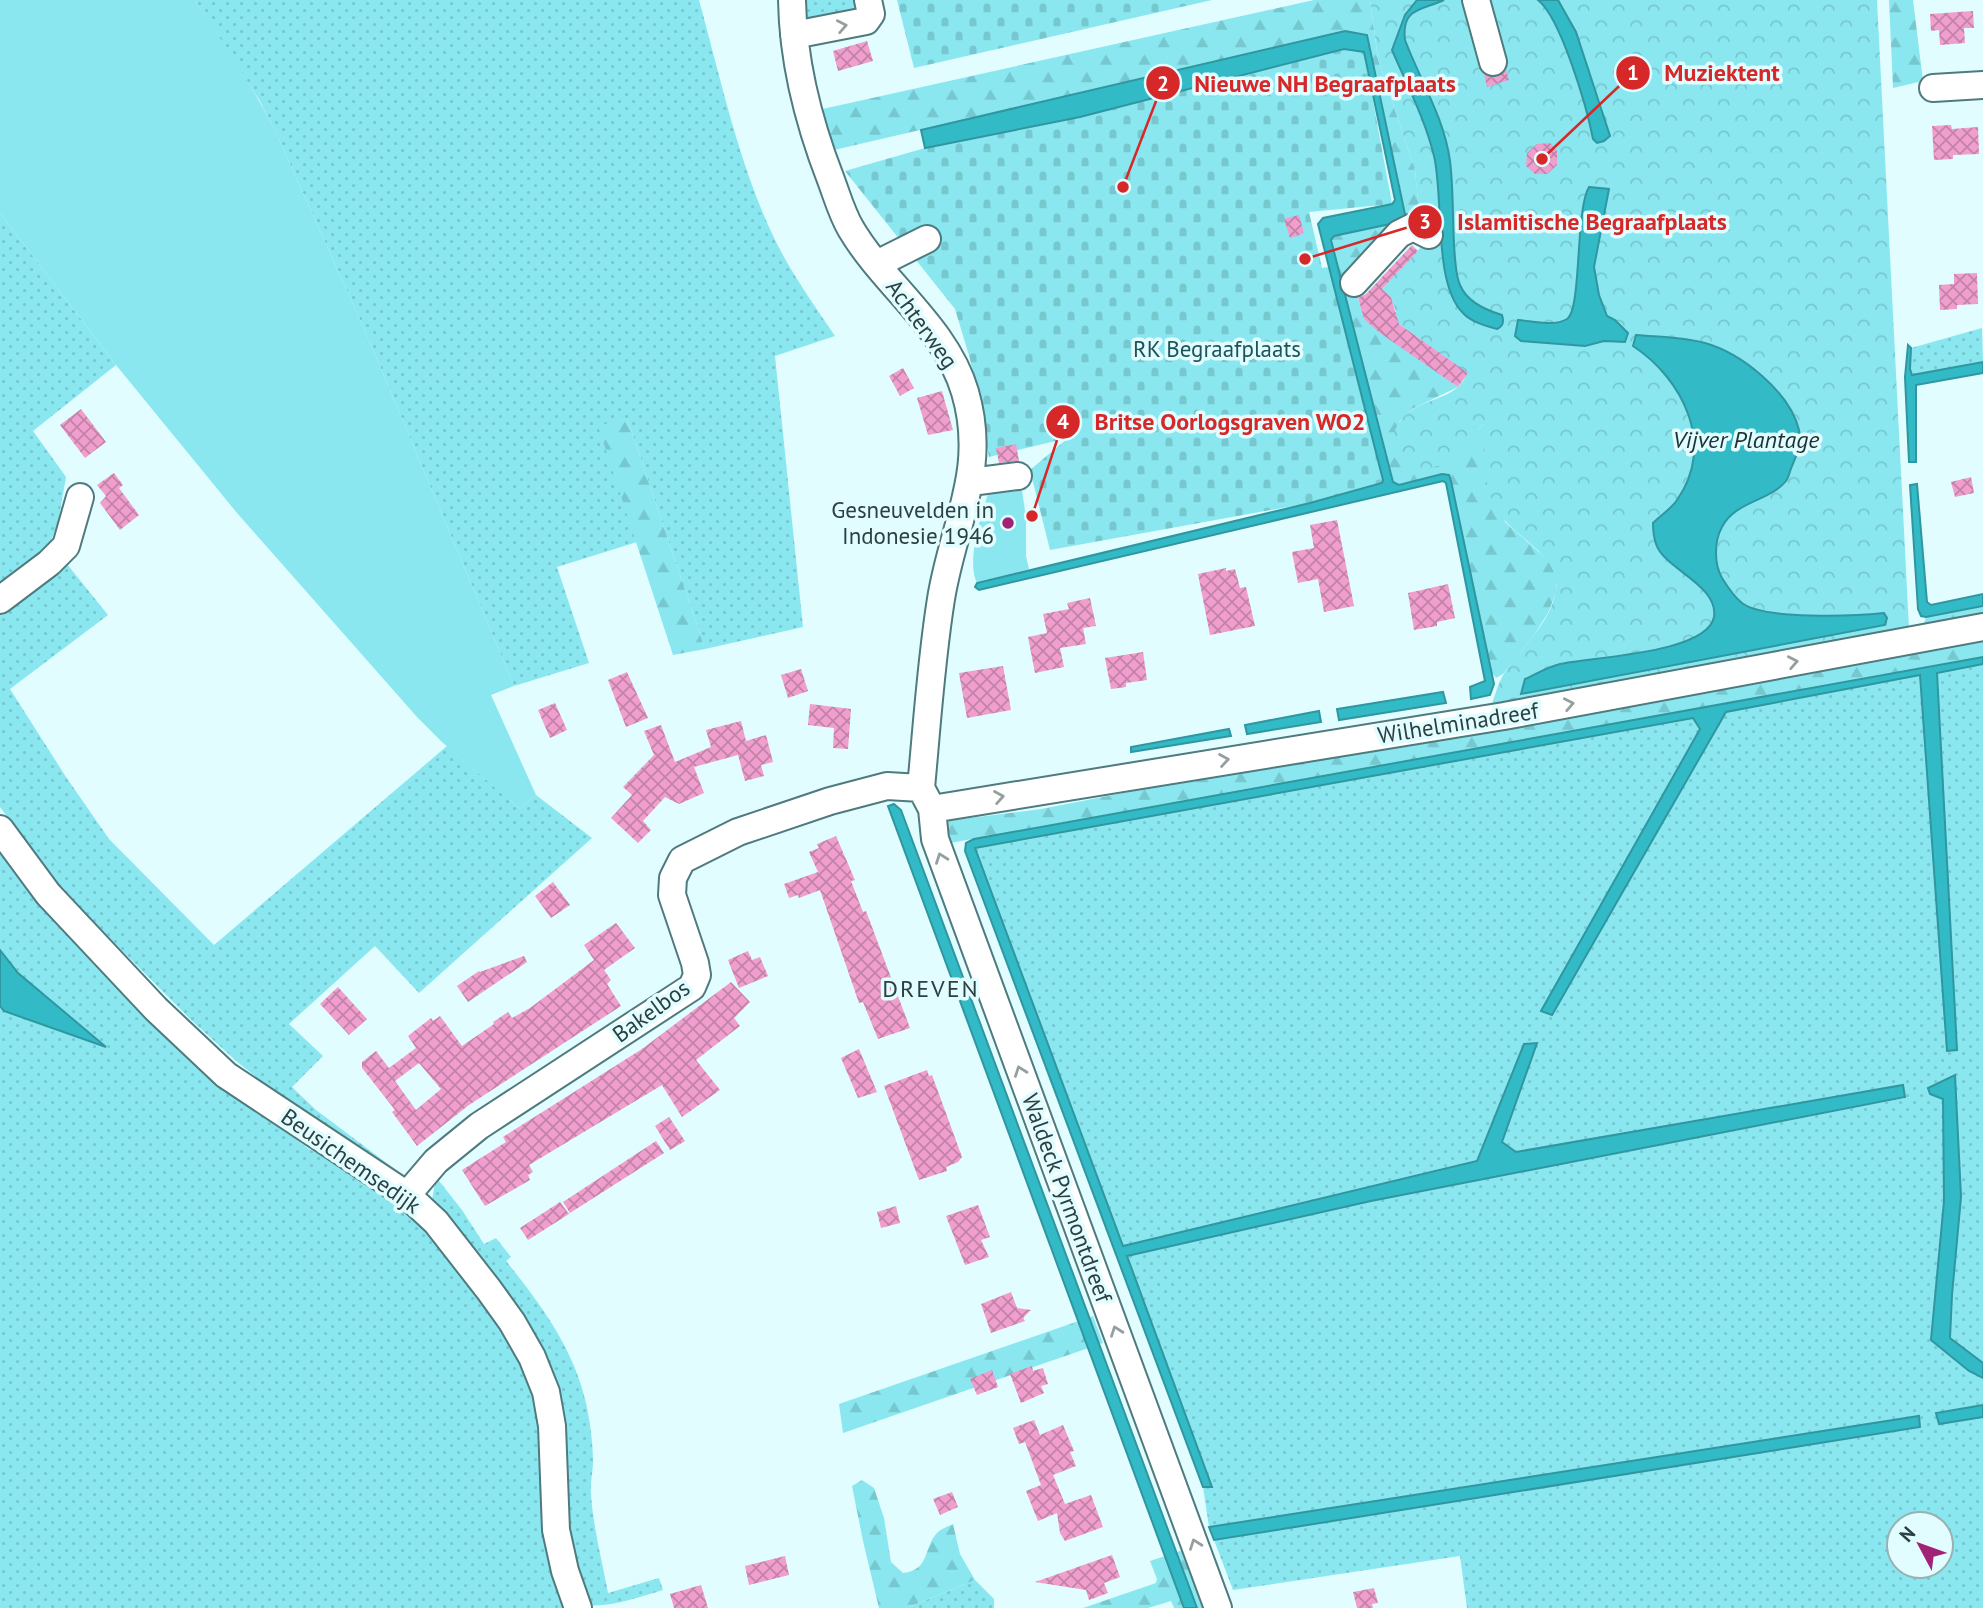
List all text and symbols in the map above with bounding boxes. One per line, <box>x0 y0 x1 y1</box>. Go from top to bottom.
one-way arrow <box>836 19 848 34</box>
callout: Muziektent <box>1616 50 1794 95</box>
text: Muziektent <box>1664 57 1780 88</box>
text: 1 <box>1627 59 1639 86</box>
callout: Nieuwe NH Begraafplaats <box>1145 61 1470 106</box>
text: Nieuwe NH Begraafplaats <box>1194 68 1456 99</box>
text: 2 <box>1157 70 1169 97</box>
callout: Islamitische Begraafplaats <box>1408 199 1740 244</box>
text: Islamitische Begraafplaats <box>1457 206 1727 237</box>
text: 3 <box>1419 208 1431 235</box>
street label: Achterweg <box>880 273 965 374</box>
park label: RK Begraafplaats <box>1133 334 1301 363</box>
callout: Britse Oorlogsgraven WO2 <box>1045 399 1380 444</box>
text: Britse Oorlogsgraven WO2 <box>1095 406 1365 437</box>
text: 4 <box>1057 408 1069 435</box>
water label: Vijver Plantage <box>1673 424 1819 455</box>
place label: Gesneuvelden in Indonesie 1946 <box>831 495 994 550</box>
marker: Gesneuvelden in Indonesie 1946 <box>1000 515 1016 531</box>
one-way arrow <box>1787 656 1799 671</box>
street label: Wilhelminadreef <box>1375 695 1542 750</box>
one-way arrow <box>1563 697 1575 712</box>
one-way arrow <box>1218 753 1230 768</box>
one-way arrow <box>993 790 1005 805</box>
one-way arrow <box>936 852 950 864</box>
street label: Bakelbos <box>606 973 695 1048</box>
district label: DREVEN <box>882 973 980 1004</box>
one-way arrow <box>1014 1066 1028 1078</box>
street label: Waldeck Pyrmontdreef <box>1016 1089 1119 1308</box>
street label: Beusichemsedijk <box>276 1102 427 1219</box>
one-way arrow <box>1110 1325 1124 1337</box>
north arrow <box>1885 1510 1955 1580</box>
text: N <box>1894 1521 1920 1546</box>
one-way arrow <box>1189 1538 1203 1550</box>

